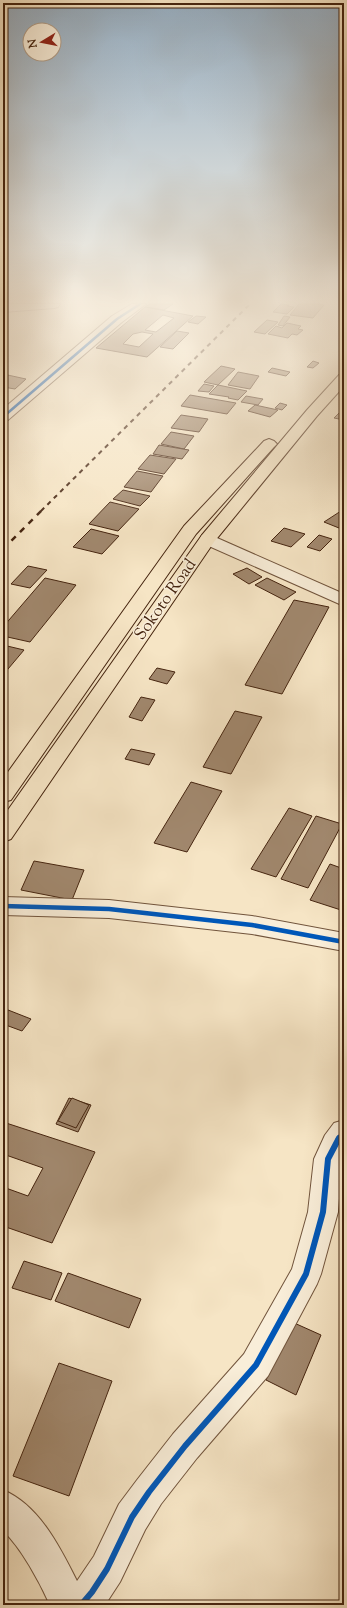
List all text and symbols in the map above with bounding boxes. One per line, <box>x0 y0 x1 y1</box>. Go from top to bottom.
north arrow <box>22 22 62 62</box>
text: N <box>24 38 42 50</box>
street label: Sokoto Road <box>129 554 203 646</box>

